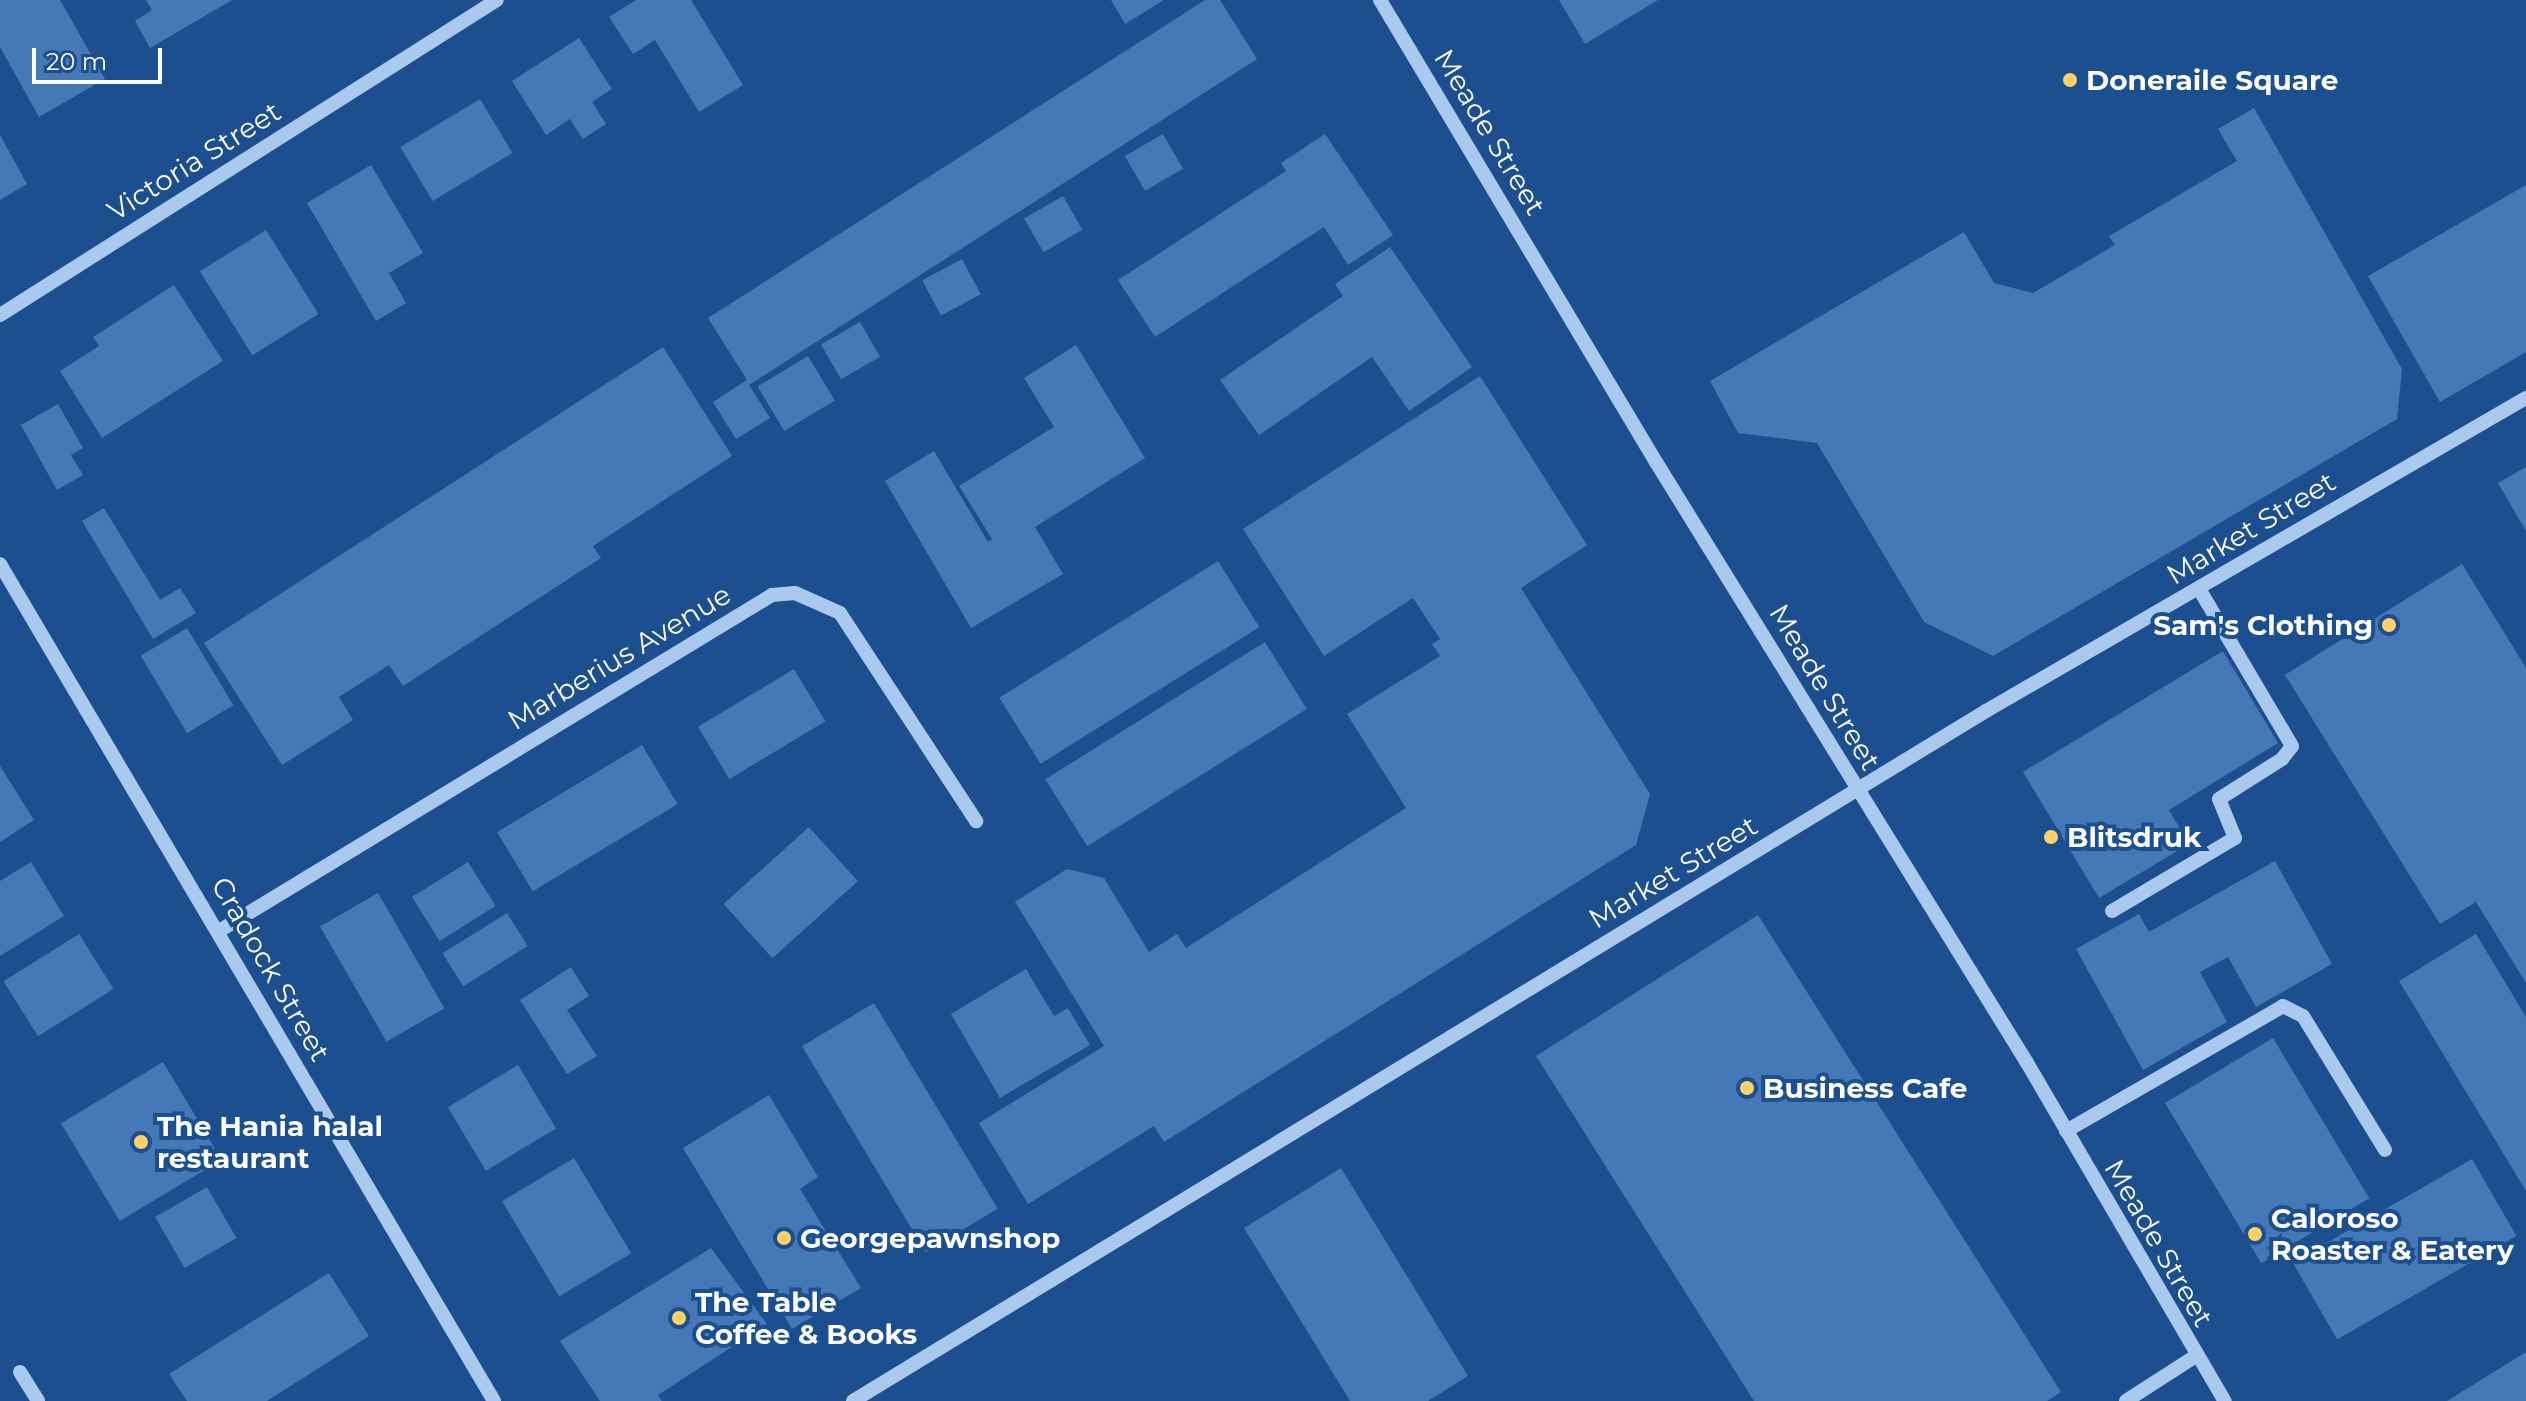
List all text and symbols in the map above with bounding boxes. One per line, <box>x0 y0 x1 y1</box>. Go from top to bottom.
scale bar <box>36 32 166 82</box>
street label: Meade Street <box>1427 43 1553 221</box>
text: 20 m <box>46 47 107 76</box>
place label: Doneraile Square <box>2086 63 2338 97</box>
marker: Doneraile Square <box>2061 71 2079 89</box>
street label: Victoria Street <box>101 94 287 228</box>
street label: Market Street <box>2161 464 2341 592</box>
street label: Marberius Avenue <box>501 577 737 737</box>
street label: Meade Street <box>1762 598 1888 776</box>
place label: Sam's Clothing <box>2153 608 2373 642</box>
marker: Sam's Clothing <box>2380 616 2398 634</box>
street label: Market Street <box>1583 808 1763 936</box>
place label: Blitsdruk <box>2067 820 2201 854</box>
marker: Blitsdruk <box>2042 828 2060 846</box>
street label: Cradock Street <box>205 871 337 1067</box>
place label: Business Cafe <box>1763 1071 1967 1105</box>
marker: Business Cafe <box>1738 1079 1756 1097</box>
place label: The Hania halal restaurant <box>157 1109 383 1175</box>
marker: The Hania halal restaurant <box>132 1133 150 1151</box>
street label: Meade Street <box>2098 1153 2220 1333</box>
place label: Caloroso Roaster & Eatery <box>2271 1201 2514 1267</box>
place label: Georgepawnshop <box>800 1221 1060 1255</box>
marker: Caloroso Roaster & Eatery <box>2246 1225 2264 1243</box>
marker: Georgepawnshop <box>775 1229 793 1247</box>
place label: The Table Coffee & Books <box>695 1285 917 1351</box>
marker: The Table Coffee & Books <box>670 1309 688 1327</box>

